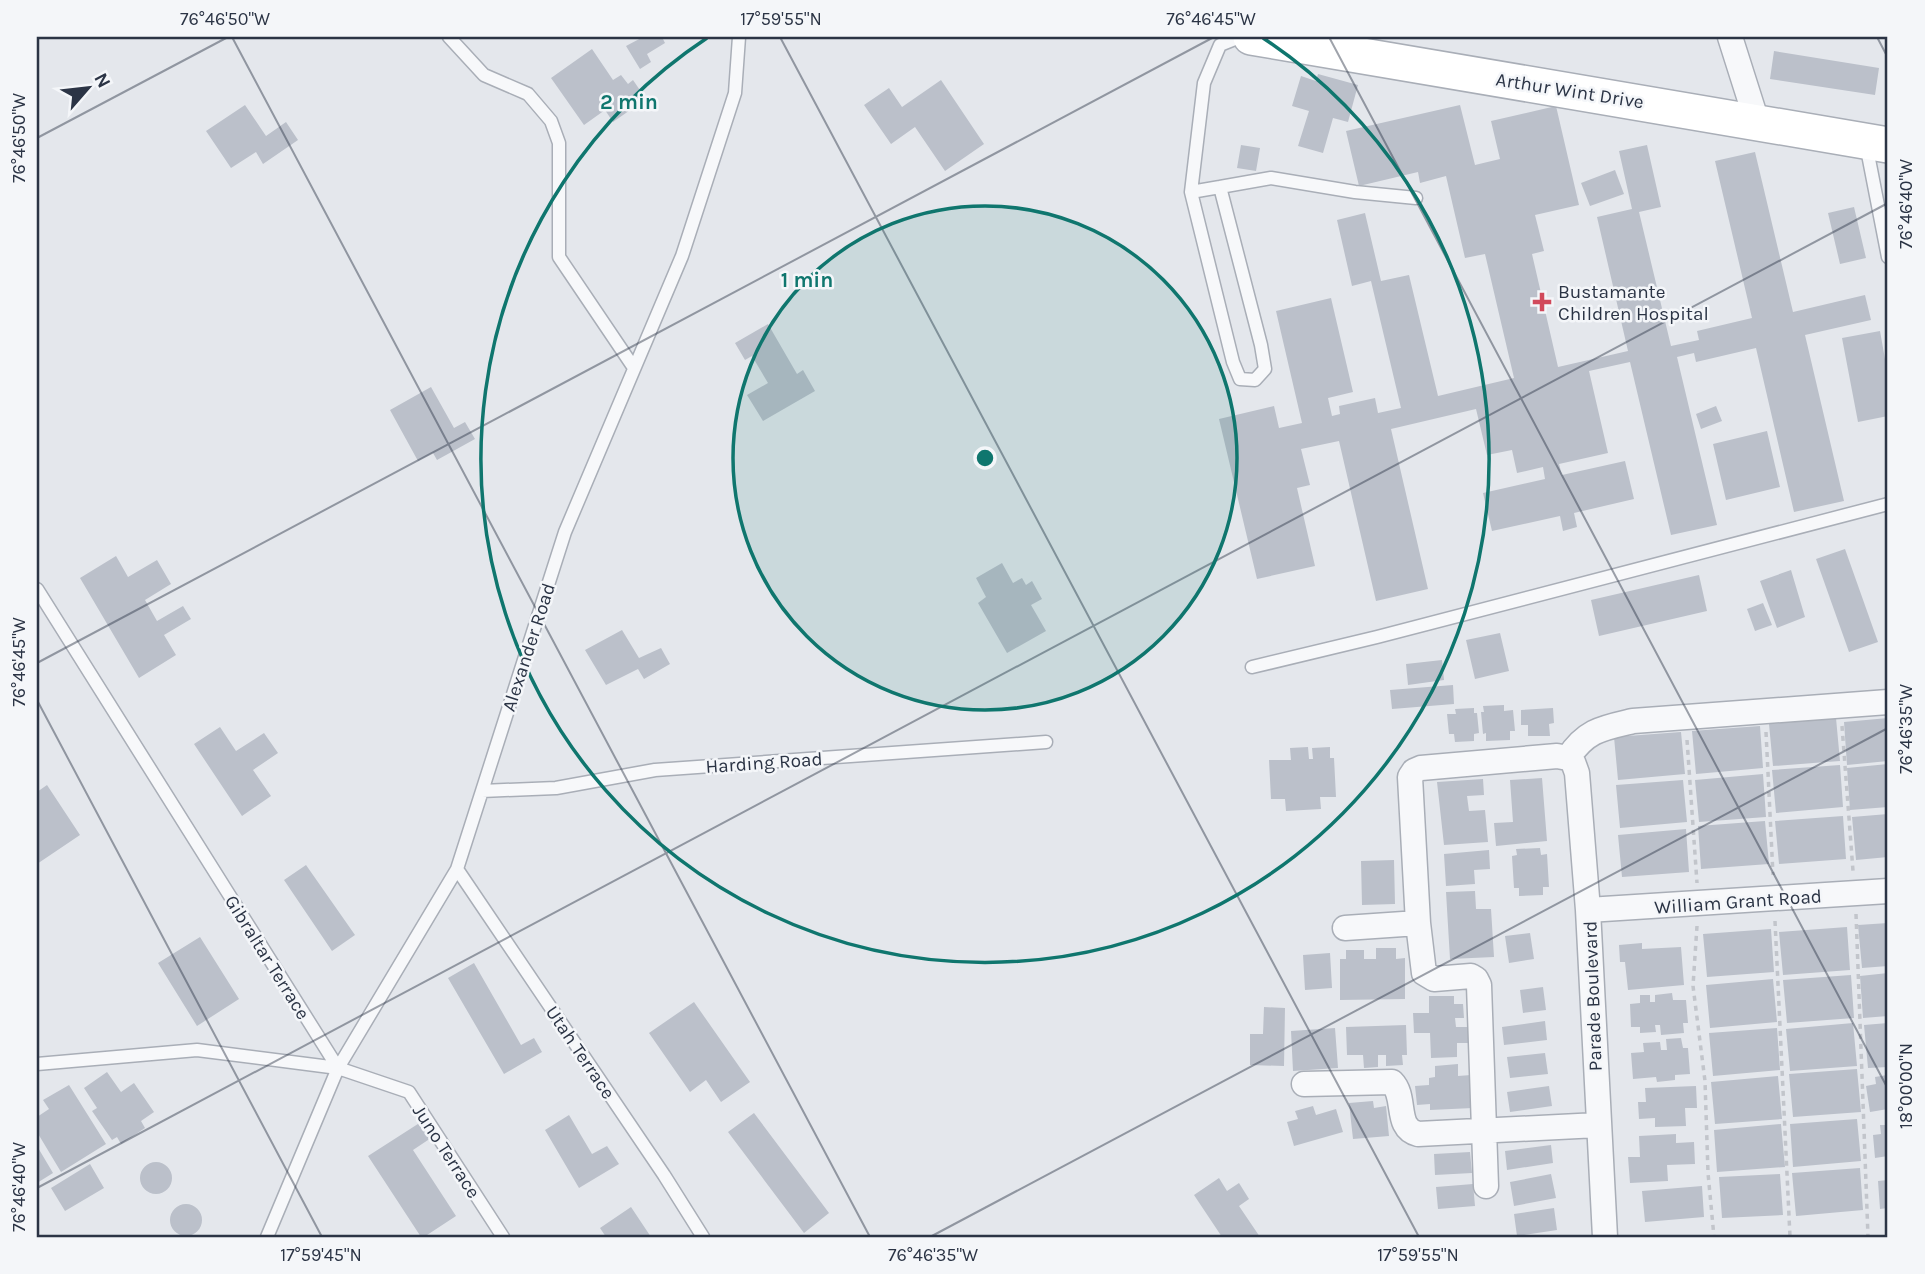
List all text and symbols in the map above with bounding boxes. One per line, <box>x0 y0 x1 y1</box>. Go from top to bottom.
text: 76°46'50"W <box>180 8 270 30</box>
text: 17°59'55"N <box>740 8 822 30</box>
text: 76°46'45"W <box>1166 8 1256 30</box>
north arrow <box>52 52 122 122</box>
street label: Arthur Wint Drive <box>1494 68 1645 114</box>
text: N <box>89 69 115 92</box>
text: 2 min <box>600 90 658 114</box>
text: 76°46'50"W <box>8 93 30 183</box>
text: 76°46'40"W <box>1895 159 1917 249</box>
text: 1 min <box>781 268 833 292</box>
place label: Bustamante Children Hospital <box>1558 281 1709 325</box>
marker: Bustamante Children Hospital <box>1532 292 1552 312</box>
centre of rings <box>973 446 997 470</box>
street label: Alexander Road <box>498 580 560 714</box>
text: 76°46'45"W <box>8 617 30 707</box>
text: 76°46'35"W <box>1895 684 1917 774</box>
street label: Harding Road <box>705 748 823 778</box>
street label: William Grant Road <box>1653 885 1823 919</box>
street label: Gibraltar Terrace <box>220 891 314 1024</box>
street label: Parade Boulevard <box>1579 920 1607 1072</box>
street label: Utah Terrace <box>541 1002 619 1103</box>
text: 18°00'00"N <box>1895 1043 1917 1129</box>
street label: Juno Terrace <box>408 1101 485 1202</box>
text: 76°46'40"W <box>8 1142 30 1232</box>
text: 17°59'45"N <box>280 1244 362 1266</box>
text: 76°46'35"W <box>888 1244 978 1266</box>
text: 17°59'55"N <box>1377 1244 1459 1266</box>

